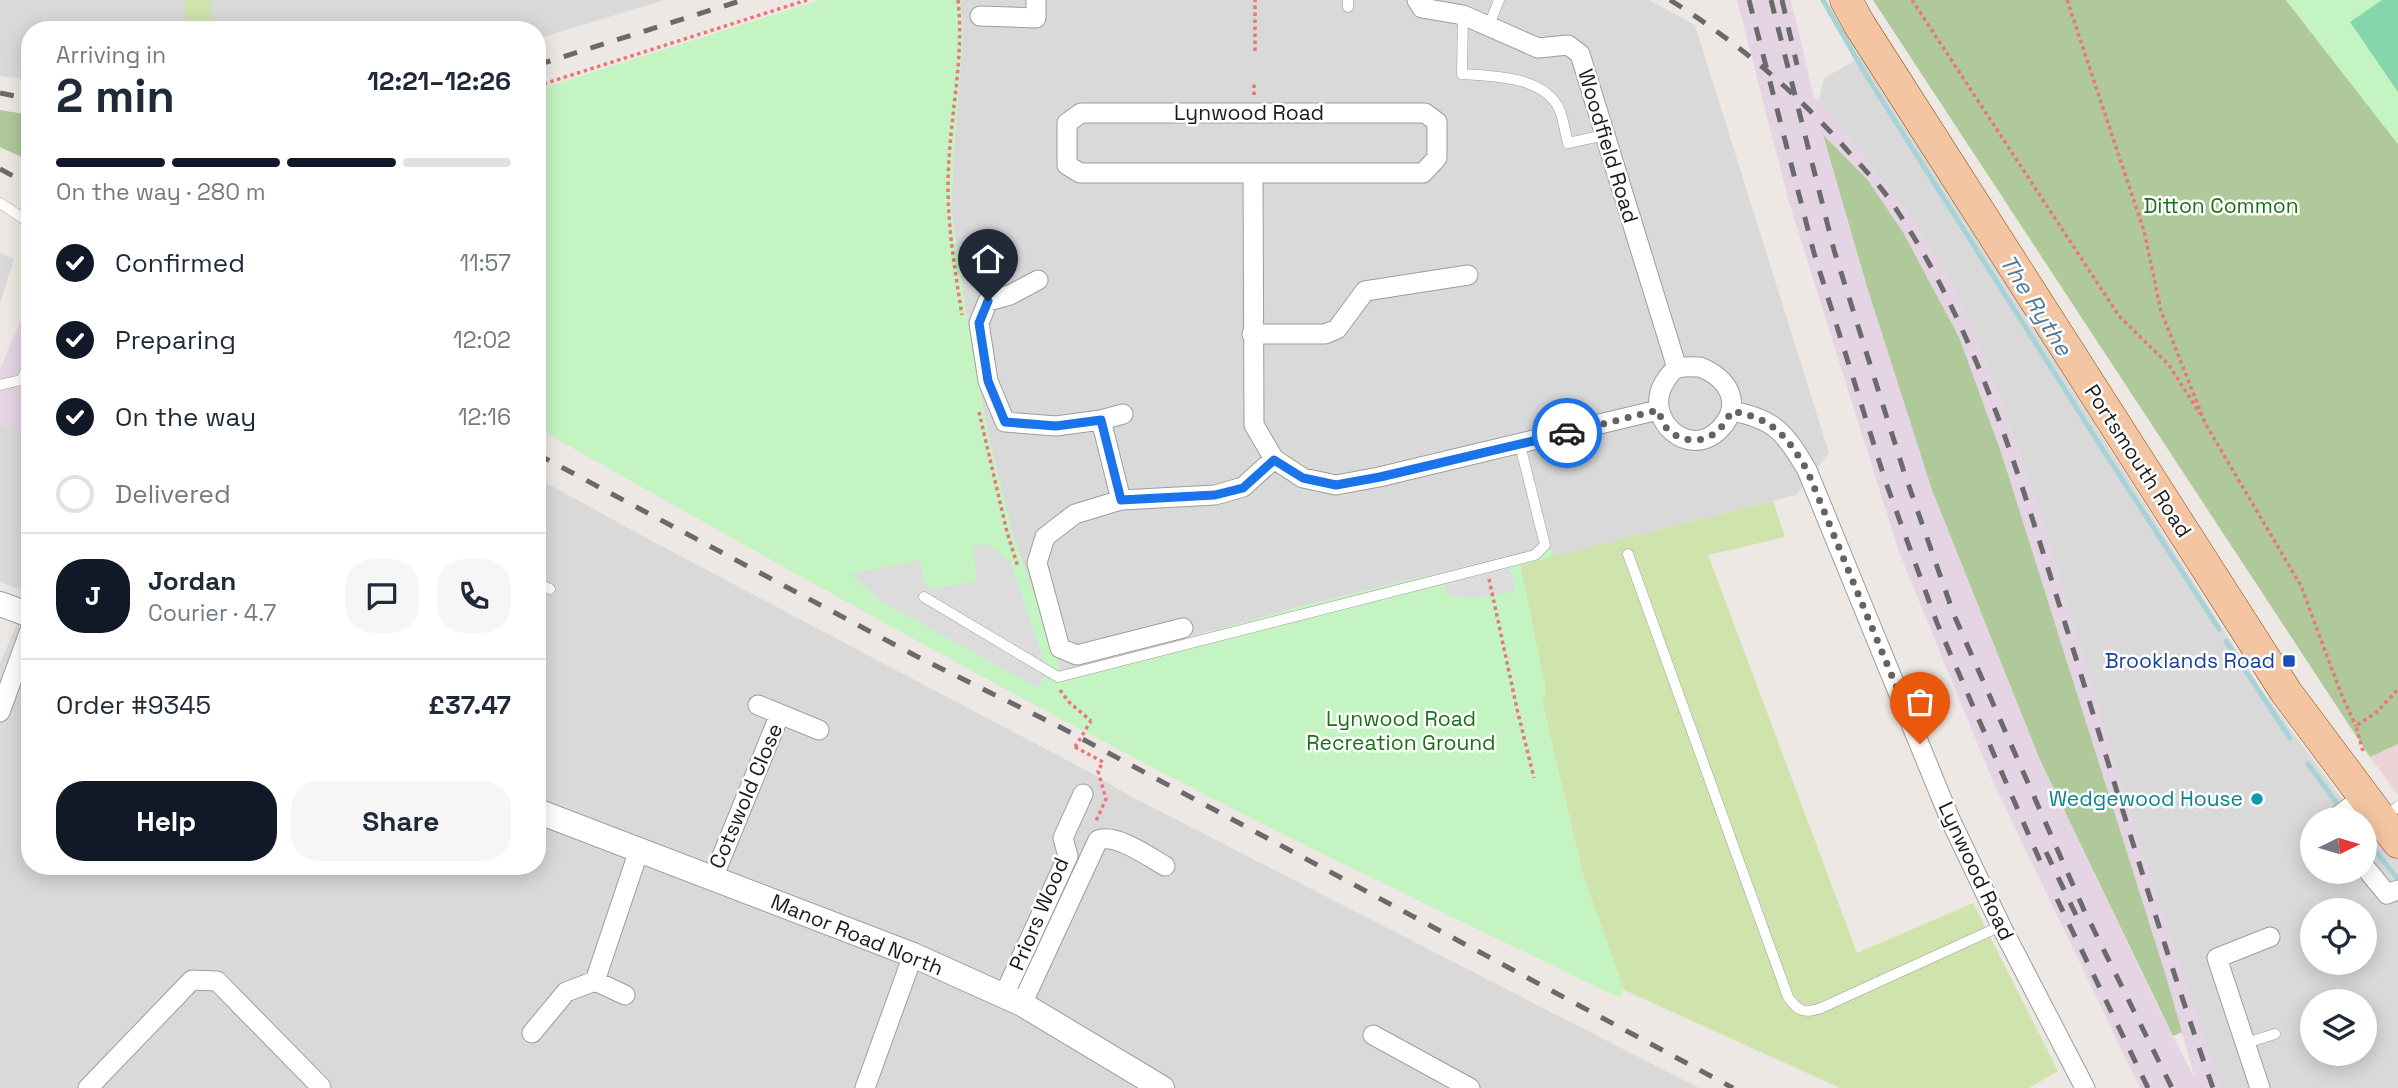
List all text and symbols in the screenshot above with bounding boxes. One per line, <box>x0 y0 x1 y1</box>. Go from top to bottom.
text: Arriving in <box>56 40 166 70</box>
text: 12:21–12:26 <box>367 64 511 98</box>
street label: Woodfield Road <box>1572 66 1645 226</box>
text: 2 min <box>56 67 175 125</box>
street label: Lynwood Road <box>1174 99 1324 126</box>
text: On the way · 280 m <box>56 177 266 207</box>
park label: Ditton Common <box>2143 192 2299 219</box>
pin <box>958 229 1018 301</box>
icon: home <box>969 240 1007 278</box>
icon: check <box>56 244 94 282</box>
text: Confirmed <box>115 246 245 280</box>
text: 11:57 <box>459 248 511 278</box>
water label: The Rythe <box>1993 249 2080 362</box>
icon: check <box>56 321 94 359</box>
text: Preparing <box>115 323 236 357</box>
text: 12:02 <box>453 325 511 355</box>
street label: Portsmouth Road <box>2079 379 2198 542</box>
icon: check <box>56 398 94 436</box>
courier <box>1532 398 1602 468</box>
text: On the way <box>115 400 256 434</box>
text: 12:16 <box>458 402 511 432</box>
icon: car <box>1548 414 1586 452</box>
text: Delivered <box>115 477 231 511</box>
button: chat <box>345 559 419 633</box>
button: phone <box>437 559 511 633</box>
text: Jordan <box>148 564 236 598</box>
text: J <box>85 579 101 613</box>
text: Courier · 4.7 <box>148 598 276 628</box>
place label: Brooklands Road <box>2105 647 2275 674</box>
marker: Brooklands Road <box>2281 653 2297 669</box>
pin <box>1890 672 1950 744</box>
icon: bag <box>1901 683 1939 721</box>
text: Order #9345 <box>56 688 211 722</box>
text: £37.47 <box>428 688 511 722</box>
park label: Lynwood Road Recreation Ground <box>1306 705 1496 756</box>
street label: Cotswold Close <box>703 719 788 873</box>
button: Help <box>56 781 277 861</box>
button: Share <box>291 781 511 861</box>
place label: Wedgewood House <box>2049 785 2243 812</box>
marker: Wedgewood House <box>2249 791 2265 807</box>
street label: Lynwood Road <box>1933 797 2020 944</box>
north arrow <box>2300 807 2376 884</box>
map controls <box>2300 807 2377 1066</box>
street label: Priors Wood <box>1003 853 1074 974</box>
street label: Manor Road North <box>767 888 947 981</box>
button: locate <box>2300 898 2377 975</box>
button: layers <box>2300 989 2377 1066</box>

